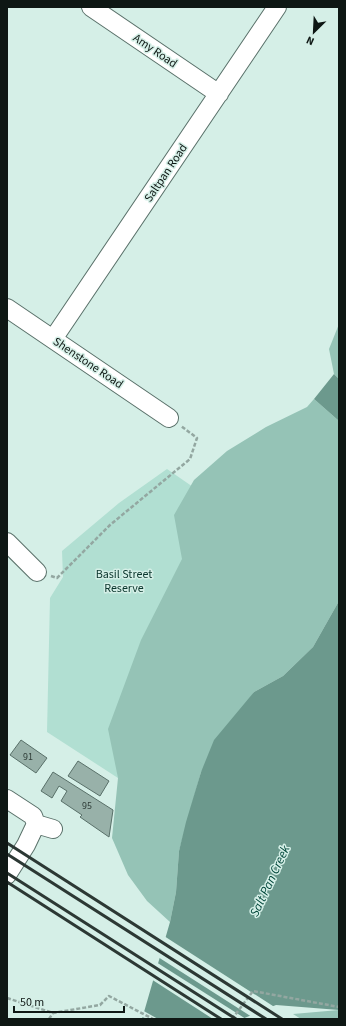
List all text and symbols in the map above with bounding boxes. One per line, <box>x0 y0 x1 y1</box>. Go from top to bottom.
north arrow <box>294 12 334 52</box>
street label: Amy Road <box>129 30 181 72</box>
text: N <box>304 32 317 49</box>
street label: Saltpan Road <box>140 141 192 205</box>
street label: Shenstone Road <box>50 333 126 393</box>
park label: Basil Street Reserve <box>96 566 152 597</box>
house number: 91 <box>23 750 33 764</box>
house number: 95 <box>82 799 92 813</box>
water label: Salt Pan Creek <box>246 842 295 920</box>
scale bar <box>14 988 124 1014</box>
text: 50 m <box>20 994 44 1011</box>

